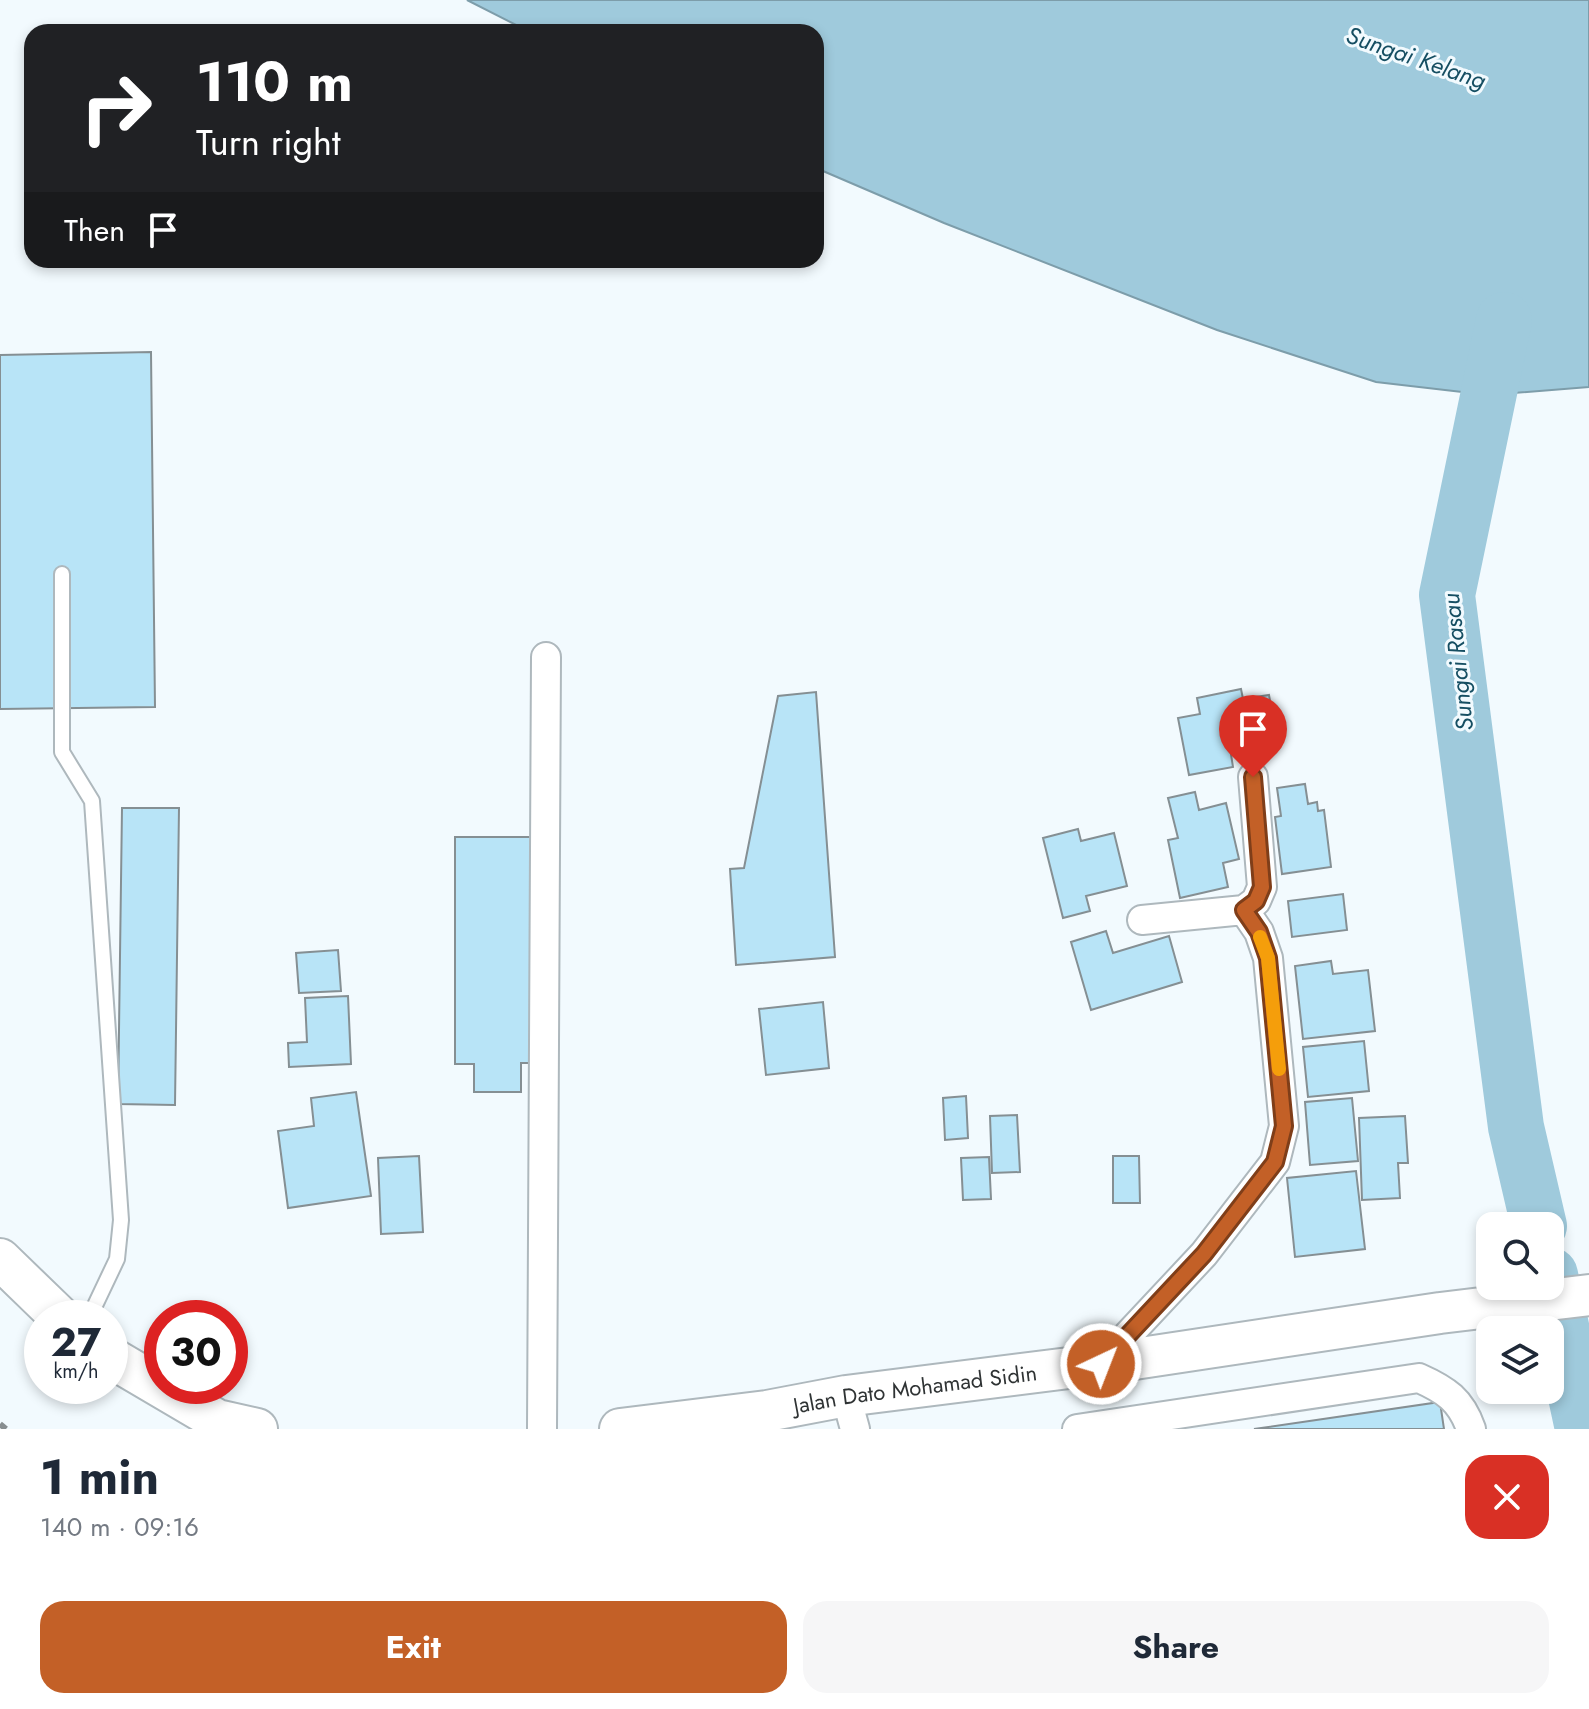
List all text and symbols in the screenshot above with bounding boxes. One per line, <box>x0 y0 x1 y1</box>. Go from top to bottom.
water label: Sungai Kelang <box>1342 17 1491 98</box>
text: 110 m <box>196 41 353 122</box>
icon: right <box>64 56 168 160</box>
text: Turn right <box>196 116 341 168</box>
icon: arrive <box>141 208 185 252</box>
text: Then <box>64 209 125 252</box>
water label: Sungai Rasau <box>1433 591 1482 733</box>
pin <box>1219 695 1287 777</box>
icon: arrive <box>1231 707 1275 751</box>
map controls <box>1476 1212 1564 1404</box>
button: search <box>1476 1212 1564 1300</box>
speed limit sign: 30 <box>144 1300 248 1404</box>
text: 27 <box>51 1313 101 1371</box>
button: layers <box>1476 1316 1564 1404</box>
position arrow <box>1059 1322 1143 1406</box>
street label: Jalan Dato Mohamad Sidin <box>788 1356 1039 1422</box>
text: km/h <box>53 1357 99 1386</box>
text: 1 min <box>40 1443 159 1512</box>
button: close <box>1465 1455 1549 1539</box>
text: 140 m · 09:16 <box>40 1508 199 1546</box>
button: Exit <box>40 1601 787 1693</box>
button: Share <box>803 1601 1549 1693</box>

